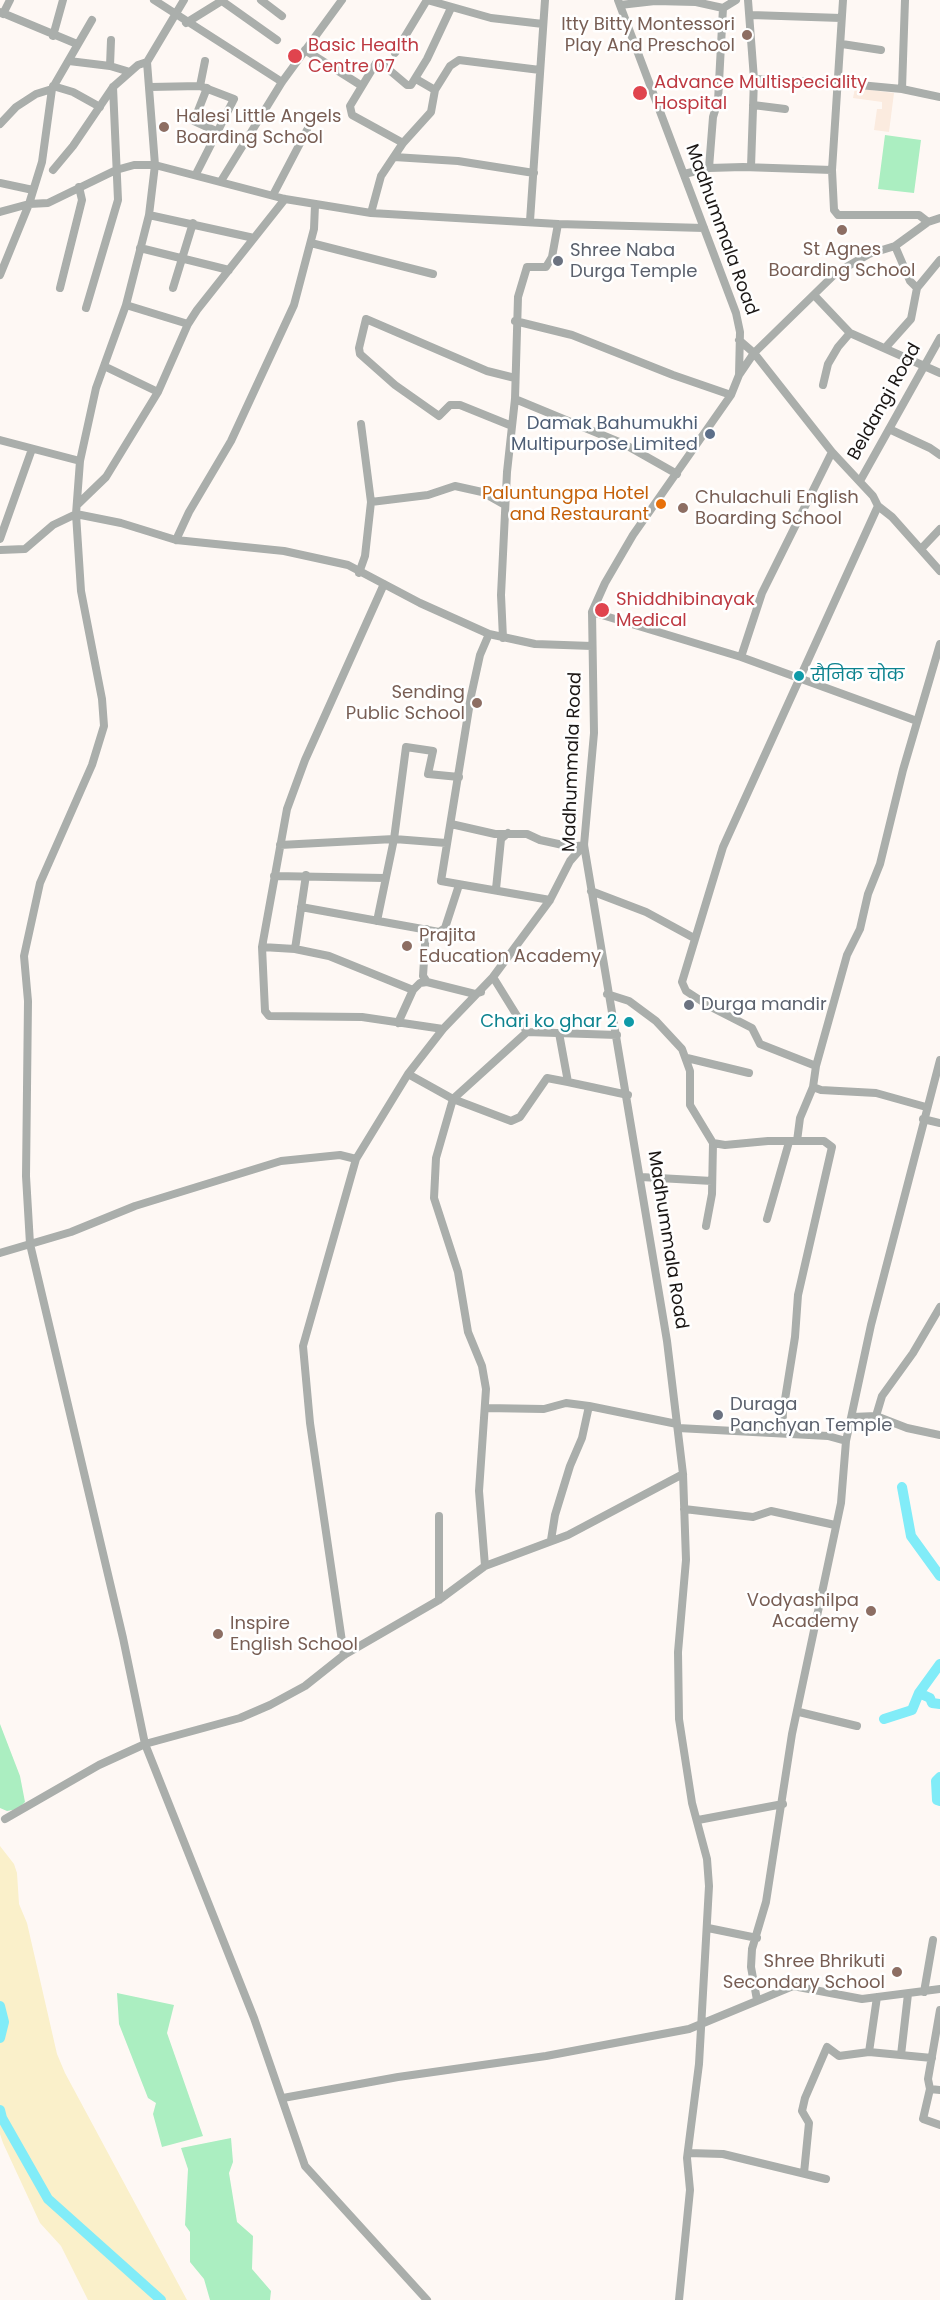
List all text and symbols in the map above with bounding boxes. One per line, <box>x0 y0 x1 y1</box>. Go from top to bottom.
place label: Itty Bitty Montessori Play And Preschool <box>561 14 735 57</box>
marker: Itty Bitty Montessori Play And Preschool <box>740 28 754 42</box>
place label: Basic Health Centre 07 <box>308 35 419 78</box>
marker: Basic Health Centre 07 <box>286 47 304 65</box>
place label: Advance Multispeciality Hospital <box>654 72 867 115</box>
marker: Advance Multispeciality Hospital <box>631 84 649 102</box>
place label: Halesi Little Angels Boarding School <box>176 106 341 148</box>
marker: Halesi Little Angels Boarding School <box>157 120 171 134</box>
street label: Madhummala Road <box>680 142 762 318</box>
marker: St Agnes Boarding School <box>835 223 849 237</box>
place label: St Agnes Boarding School <box>768 239 916 282</box>
place label: Shree Naba Durga Temple <box>570 240 697 282</box>
marker: Shree Naba Durga Temple <box>551 254 565 268</box>
street label: Beldangi Road <box>844 340 926 464</box>
place label: Damak Bahumukhi Multipurpose Limited <box>511 413 698 456</box>
marker: Damak Bahumukhi Multipurpose Limited <box>703 427 717 441</box>
place label: Paluntungpa Hotel and Restaurant <box>482 483 649 526</box>
place label: Chulachuli English Boarding School <box>695 487 859 530</box>
marker: Paluntungpa Hotel and Restaurant <box>654 497 668 511</box>
marker: Chulachuli English Boarding School <box>676 501 690 515</box>
place label: Shiddhibinayak Medical <box>616 589 755 632</box>
marker: Shiddhibinayak Medical <box>593 601 611 619</box>
place label: सैनिक चोक <box>811 665 904 687</box>
marker: सैनिक चोक <box>792 669 806 683</box>
street label: Madhummala Road <box>559 672 587 852</box>
place label: Sending Public School <box>346 682 465 724</box>
marker: Sending Public School <box>470 696 484 710</box>
place label: Prajita Education Academy <box>419 925 601 968</box>
marker: Prajita Education Academy <box>400 939 414 953</box>
place label: Durga mandir <box>701 994 827 1016</box>
marker: Durga mandir <box>682 998 696 1012</box>
place label: Chari ko ghar 2 <box>480 1011 617 1033</box>
marker: Chari ko ghar 2 <box>622 1015 636 1029</box>
street label: Madhummala Road <box>642 1149 692 1331</box>
place label: Duraga Panchyan Temple <box>730 1394 892 1436</box>
marker: Duraga Panchyan Temple <box>711 1408 725 1422</box>
place label: Vodyashilpa Academy <box>747 1590 859 1632</box>
marker: Vodyashilpa Academy <box>864 1604 878 1618</box>
place label: Inspire English School <box>230 1613 358 1656</box>
marker: Inspire English School <box>211 1627 225 1641</box>
place label: Shree Bhrikuti Secondary School <box>723 1951 885 1994</box>
marker: Shree Bhrikuti Secondary School <box>890 1965 904 1979</box>

